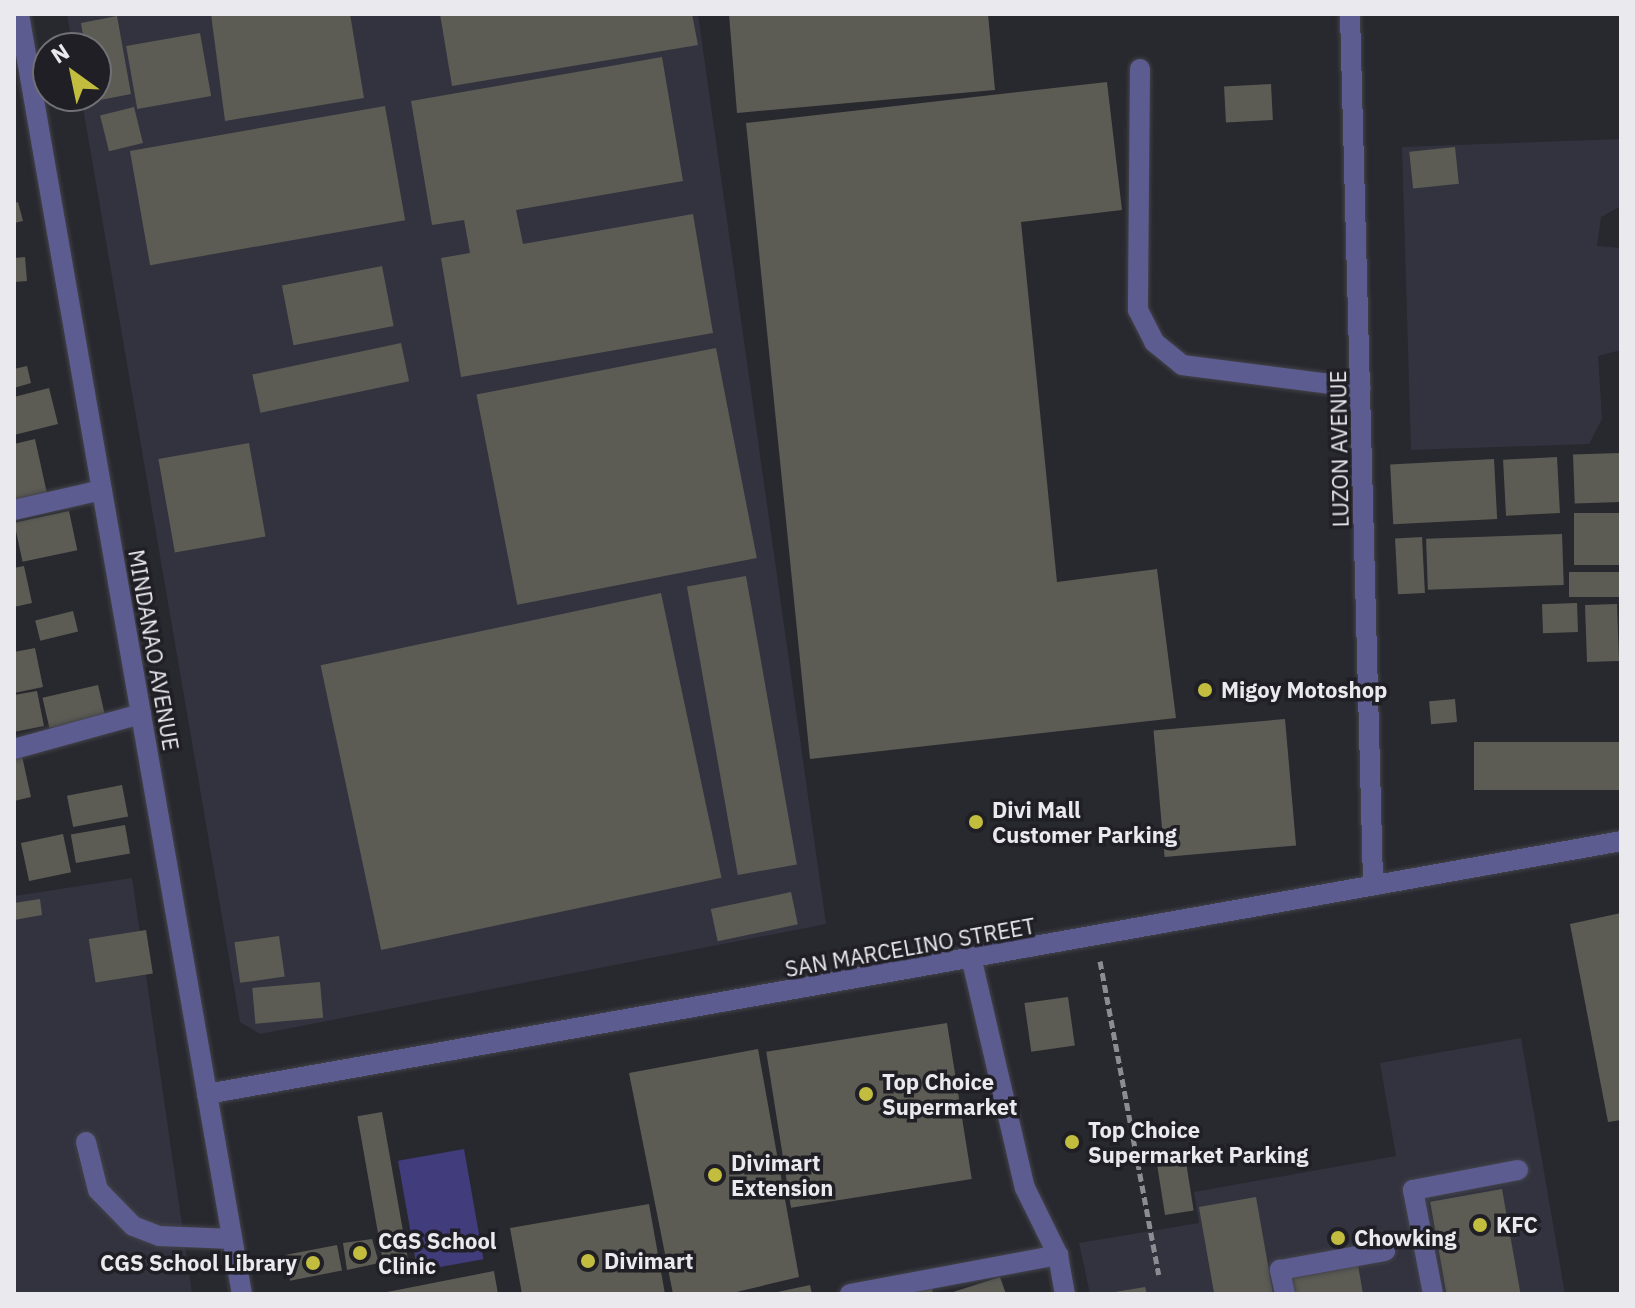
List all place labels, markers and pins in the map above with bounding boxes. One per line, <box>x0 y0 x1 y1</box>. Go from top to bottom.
place label: Migoy Motoshop <box>1221 677 1387 703</box>
marker: Migoy Motoshop <box>1196 681 1214 699</box>
place label: Divi Mall Customer Parking <box>992 796 1177 848</box>
marker: Divi Mall Customer Parking <box>967 813 985 831</box>
place label: Top Choice Supermarket <box>882 1068 1017 1120</box>
marker: Top Choice Supermarket <box>857 1085 875 1103</box>
place label: Top Choice Supermarket Parking <box>1088 1116 1308 1168</box>
marker: Top Choice Supermarket Parking <box>1063 1133 1081 1151</box>
place label: Divimart Extension <box>731 1149 833 1200</box>
marker: Divimart Extension <box>706 1166 724 1184</box>
place label: KFC <box>1496 1212 1538 1238</box>
marker: KFC <box>1471 1216 1489 1234</box>
place label: Chowking <box>1354 1225 1456 1251</box>
place label: CGS School Clinic <box>378 1227 496 1278</box>
marker: Chowking <box>1329 1229 1347 1247</box>
marker: CGS School Clinic <box>349 1242 371 1264</box>
place label: Divimart <box>604 1248 693 1274</box>
place label: CGS School Library <box>100 1250 297 1276</box>
marker: Divimart <box>579 1252 597 1270</box>
marker: CGS School Library <box>304 1254 322 1272</box>

